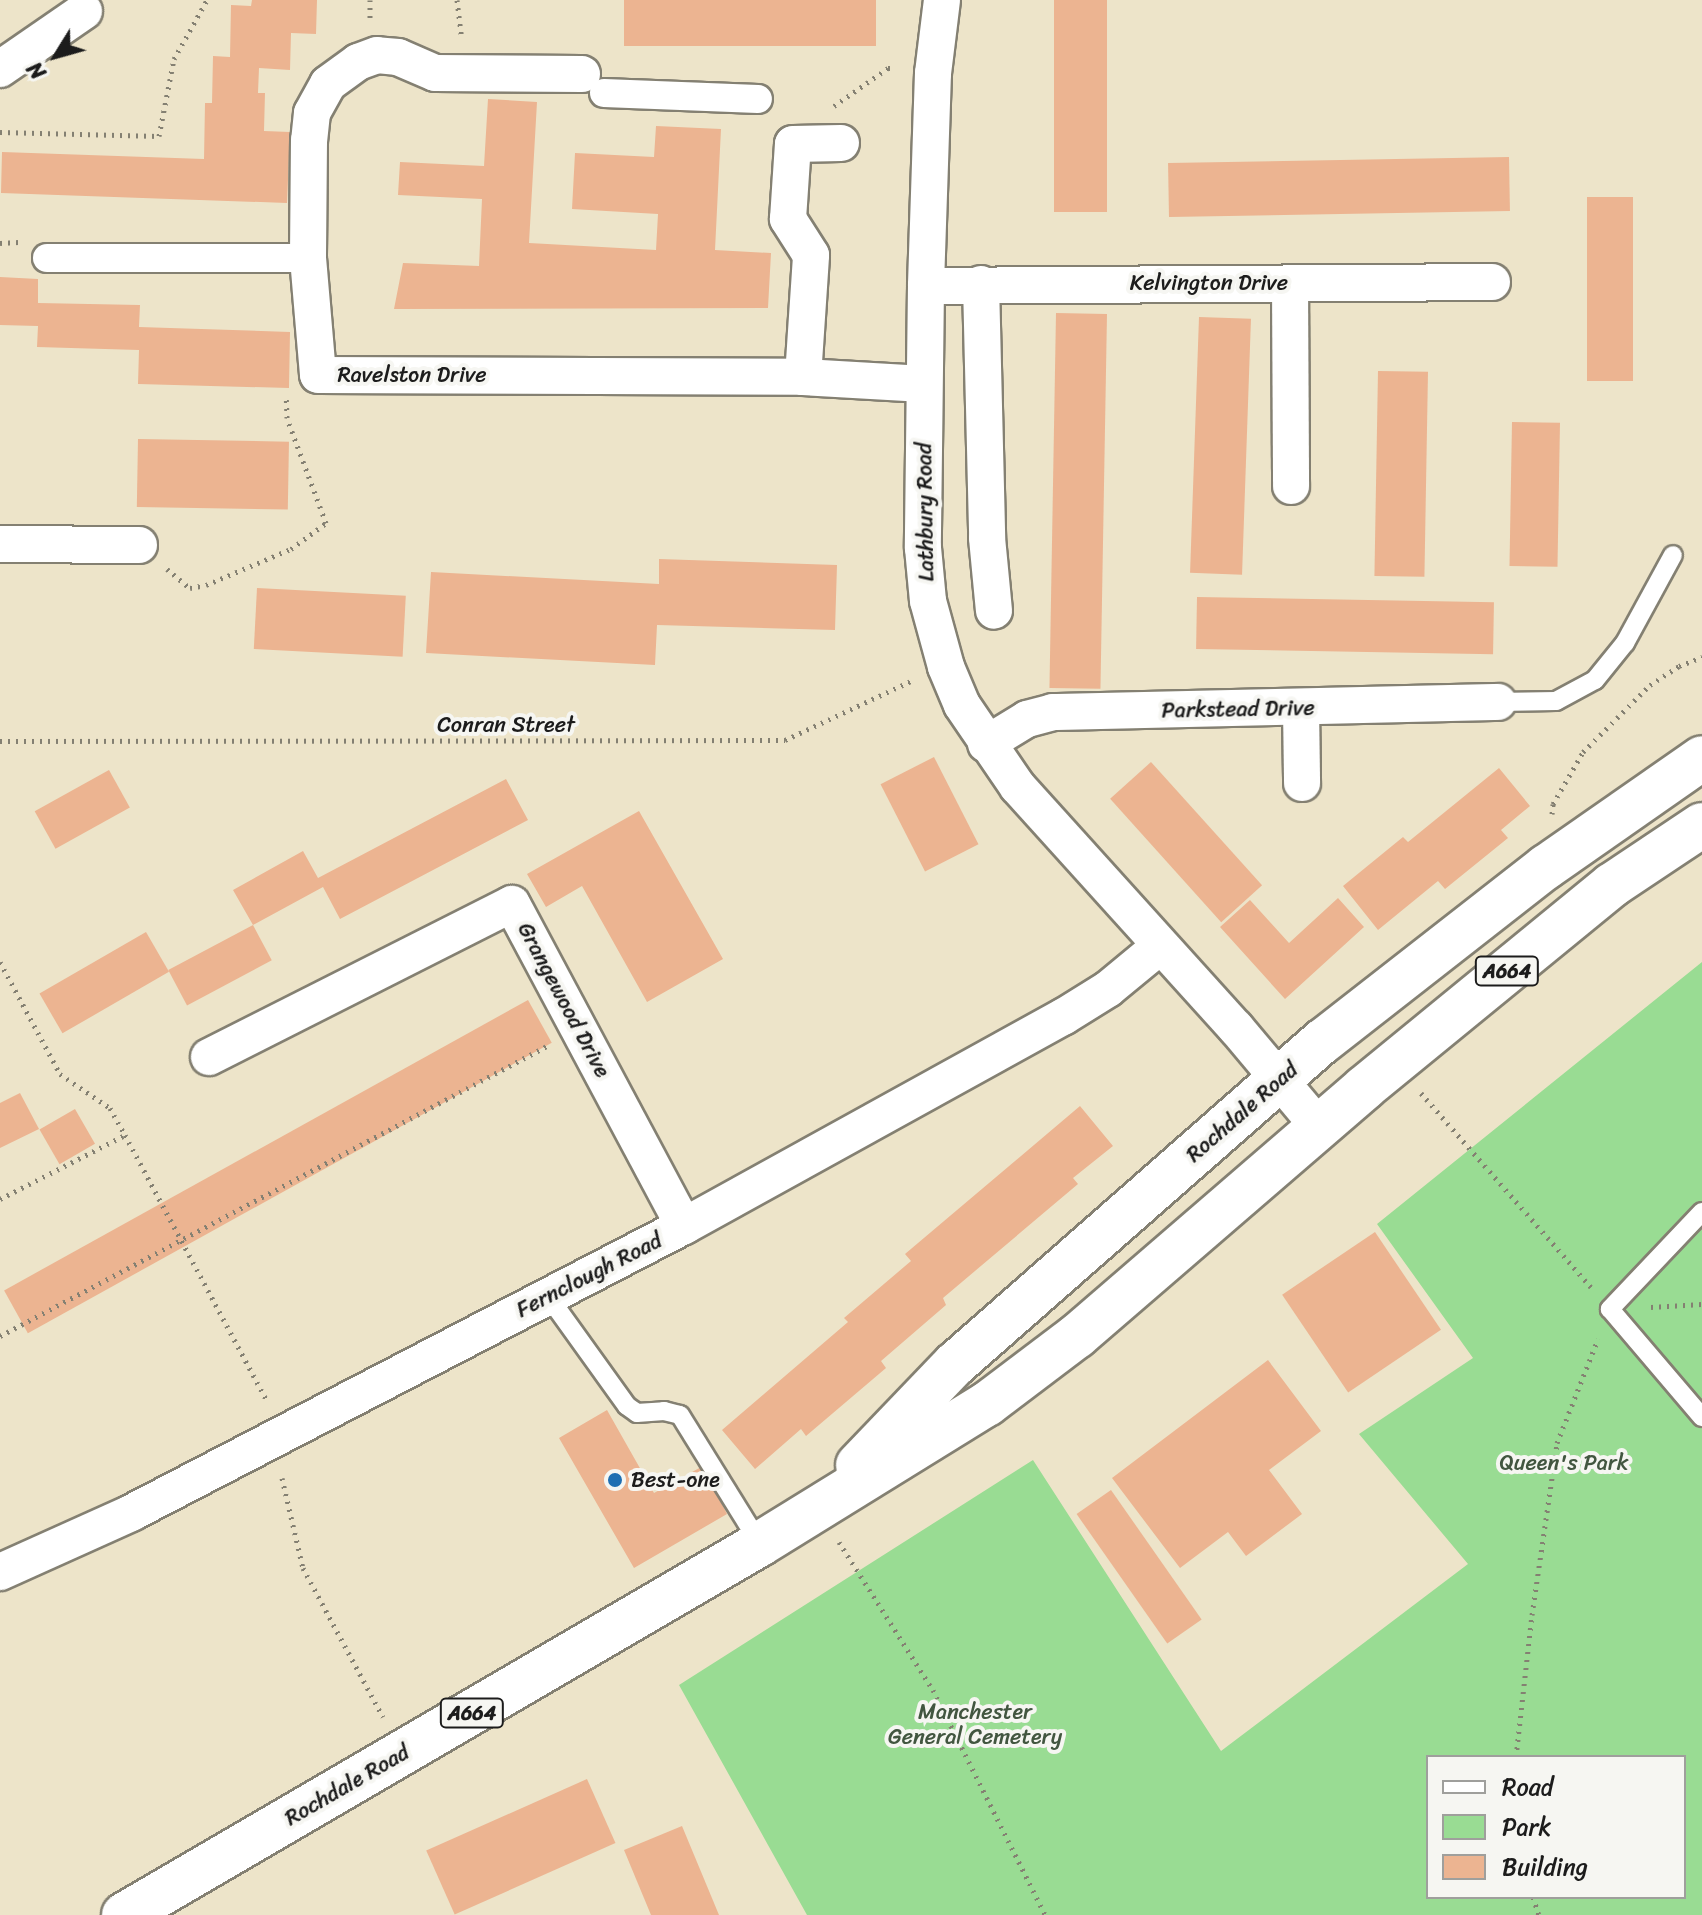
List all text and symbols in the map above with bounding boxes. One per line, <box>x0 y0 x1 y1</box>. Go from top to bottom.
north arrow <box>16 16 96 96</box>
text: N <box>16 53 57 89</box>
street label: Kelvington Drive <box>1130 270 1288 296</box>
street label: Ravelston Drive <box>337 362 487 388</box>
street label: Lathbury Road <box>911 442 939 582</box>
street label: Parkstead Drive <box>1161 694 1315 724</box>
street label: Conran Street <box>437 712 575 738</box>
street label: Grangewood Drive <box>512 918 616 1082</box>
road number: A664 <box>1473 955 1541 987</box>
street label: Rochdale Road <box>1181 1056 1303 1168</box>
street label: Fernclough Road <box>512 1227 666 1323</box>
park label: Queen's Park <box>1499 1450 1629 1476</box>
place label: Best-one <box>631 1467 720 1493</box>
marker: Best-one <box>606 1471 624 1489</box>
road number: A664 <box>438 1697 506 1729</box>
park label: Manchester General Cemetery <box>888 1698 1062 1750</box>
street label: Rochdale Road <box>280 1739 414 1831</box>
legend <box>1426 1755 1686 1899</box>
text: Road <box>1502 1766 1553 1808</box>
text: Park <box>1502 1806 1551 1848</box>
text: Building <box>1502 1846 1588 1888</box>

